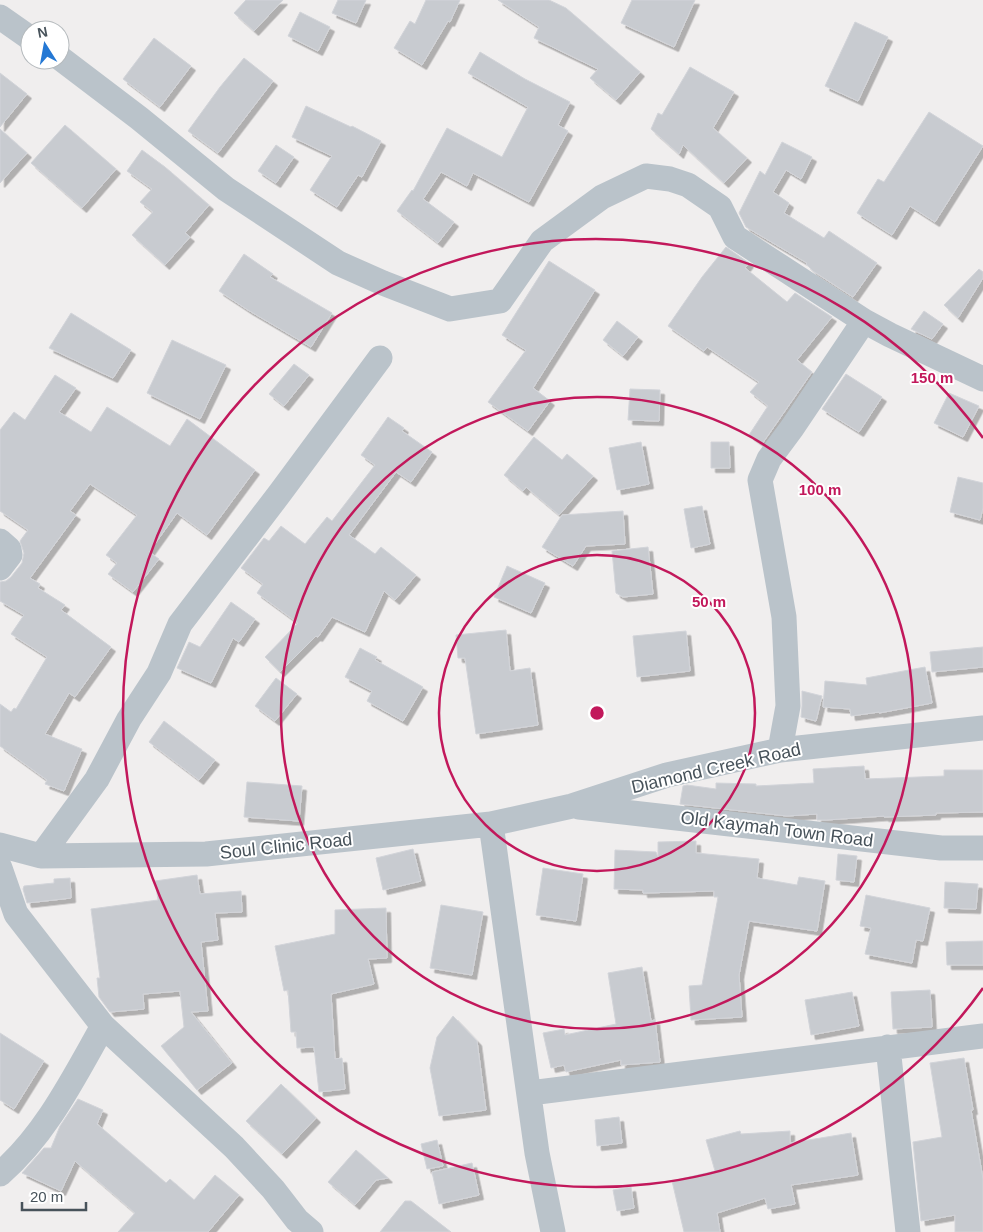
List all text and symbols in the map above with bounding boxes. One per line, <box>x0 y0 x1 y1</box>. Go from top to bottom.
north arrow <box>20 20 70 70</box>
text: N <box>36 23 49 41</box>
text: 150 m <box>911 369 953 386</box>
text: 100 m <box>799 481 841 498</box>
text: 50 m <box>692 593 726 610</box>
centre of rings <box>588 704 606 722</box>
street label: Diamond Creek Road <box>629 739 803 797</box>
street label: Old Kaymah Town Road <box>680 807 874 851</box>
street label: Soul Clinic Road <box>219 829 353 863</box>
scale bar <box>22 1180 86 1212</box>
text: 20 m <box>30 1188 63 1205</box>

